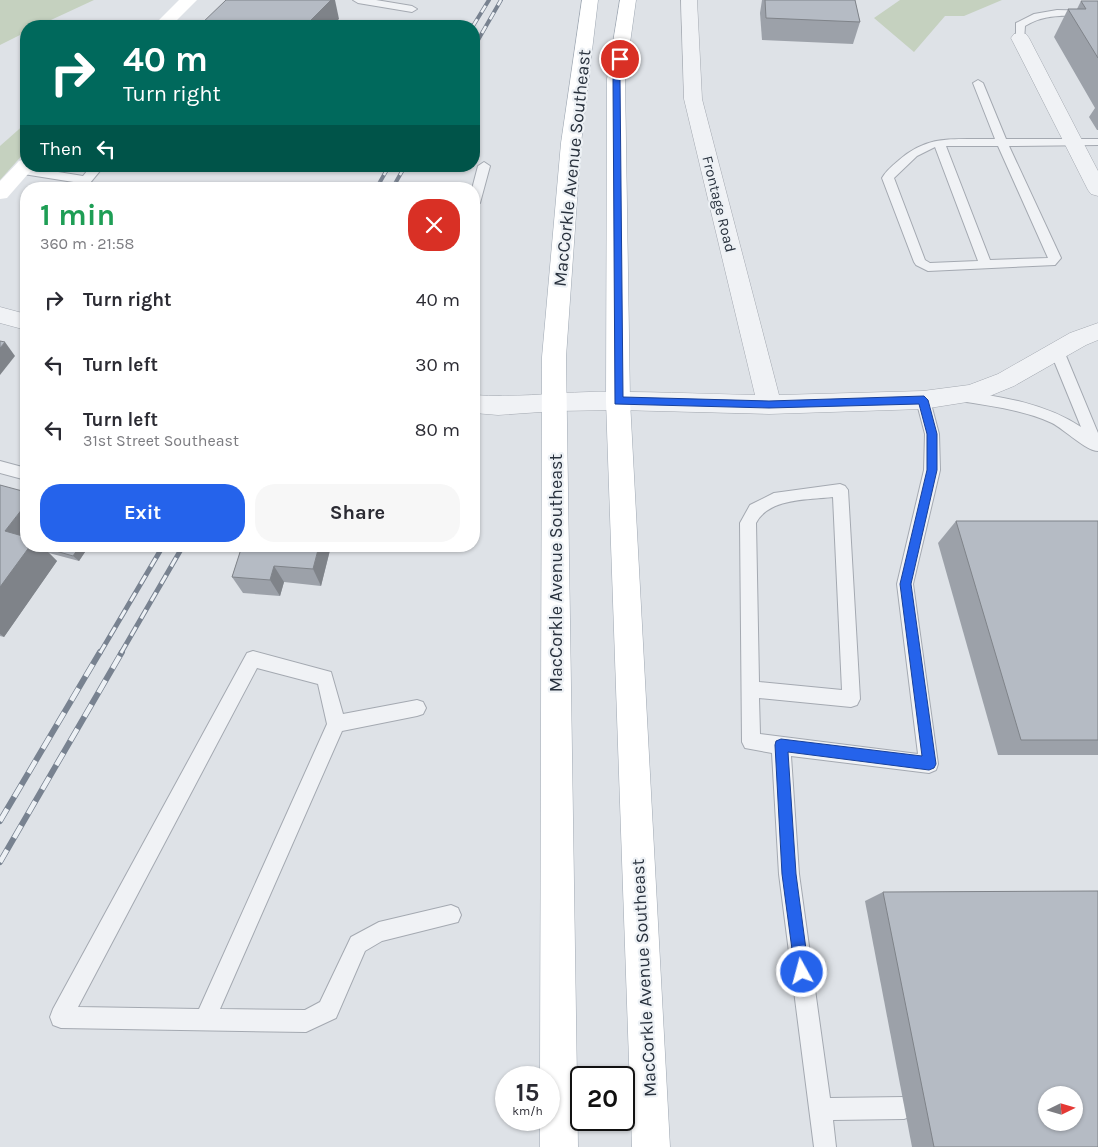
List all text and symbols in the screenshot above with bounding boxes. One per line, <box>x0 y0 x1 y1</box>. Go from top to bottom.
pin <box>599 38 641 80</box>
text: 40 m <box>123 39 208 80</box>
icon: right <box>40 40 105 105</box>
icon: arrive <box>606 45 634 73</box>
street label: MacCorkle Avenue Southeast <box>549 48 595 288</box>
text: Turn right <box>123 81 221 107</box>
icon: left <box>92 135 120 163</box>
text: Then <box>40 138 82 160</box>
street label: Frontage Road <box>698 154 740 254</box>
text: 1 min <box>40 197 115 233</box>
button: close <box>408 199 460 251</box>
text: 360 m · 21:58 <box>40 234 134 253</box>
icon: right <box>40 286 68 314</box>
text: Turn right <box>83 289 172 311</box>
text: 40 m <box>416 289 460 311</box>
icon: left <box>40 351 68 379</box>
text: Turn left <box>83 354 158 376</box>
text: 30 m <box>415 354 460 376</box>
text: Turn left <box>83 409 158 431</box>
icon: left <box>40 416 68 444</box>
text: 80 m <box>415 419 460 441</box>
text: 31st Street Southeast <box>83 431 239 450</box>
street label: MacCorkle Avenue Southeast <box>545 453 567 692</box>
button: Exit <box>40 484 245 542</box>
button: Share <box>255 484 460 542</box>
street label: MacCorkle Avenue Southeast <box>627 858 661 1098</box>
position arrow <box>775 945 827 997</box>
speed limit sign: 20 <box>570 1066 635 1131</box>
text: 15 <box>516 1078 539 1107</box>
north arrow <box>1038 1086 1082 1131</box>
map controls <box>1038 1086 1083 1131</box>
text: km/h <box>512 1104 543 1118</box>

